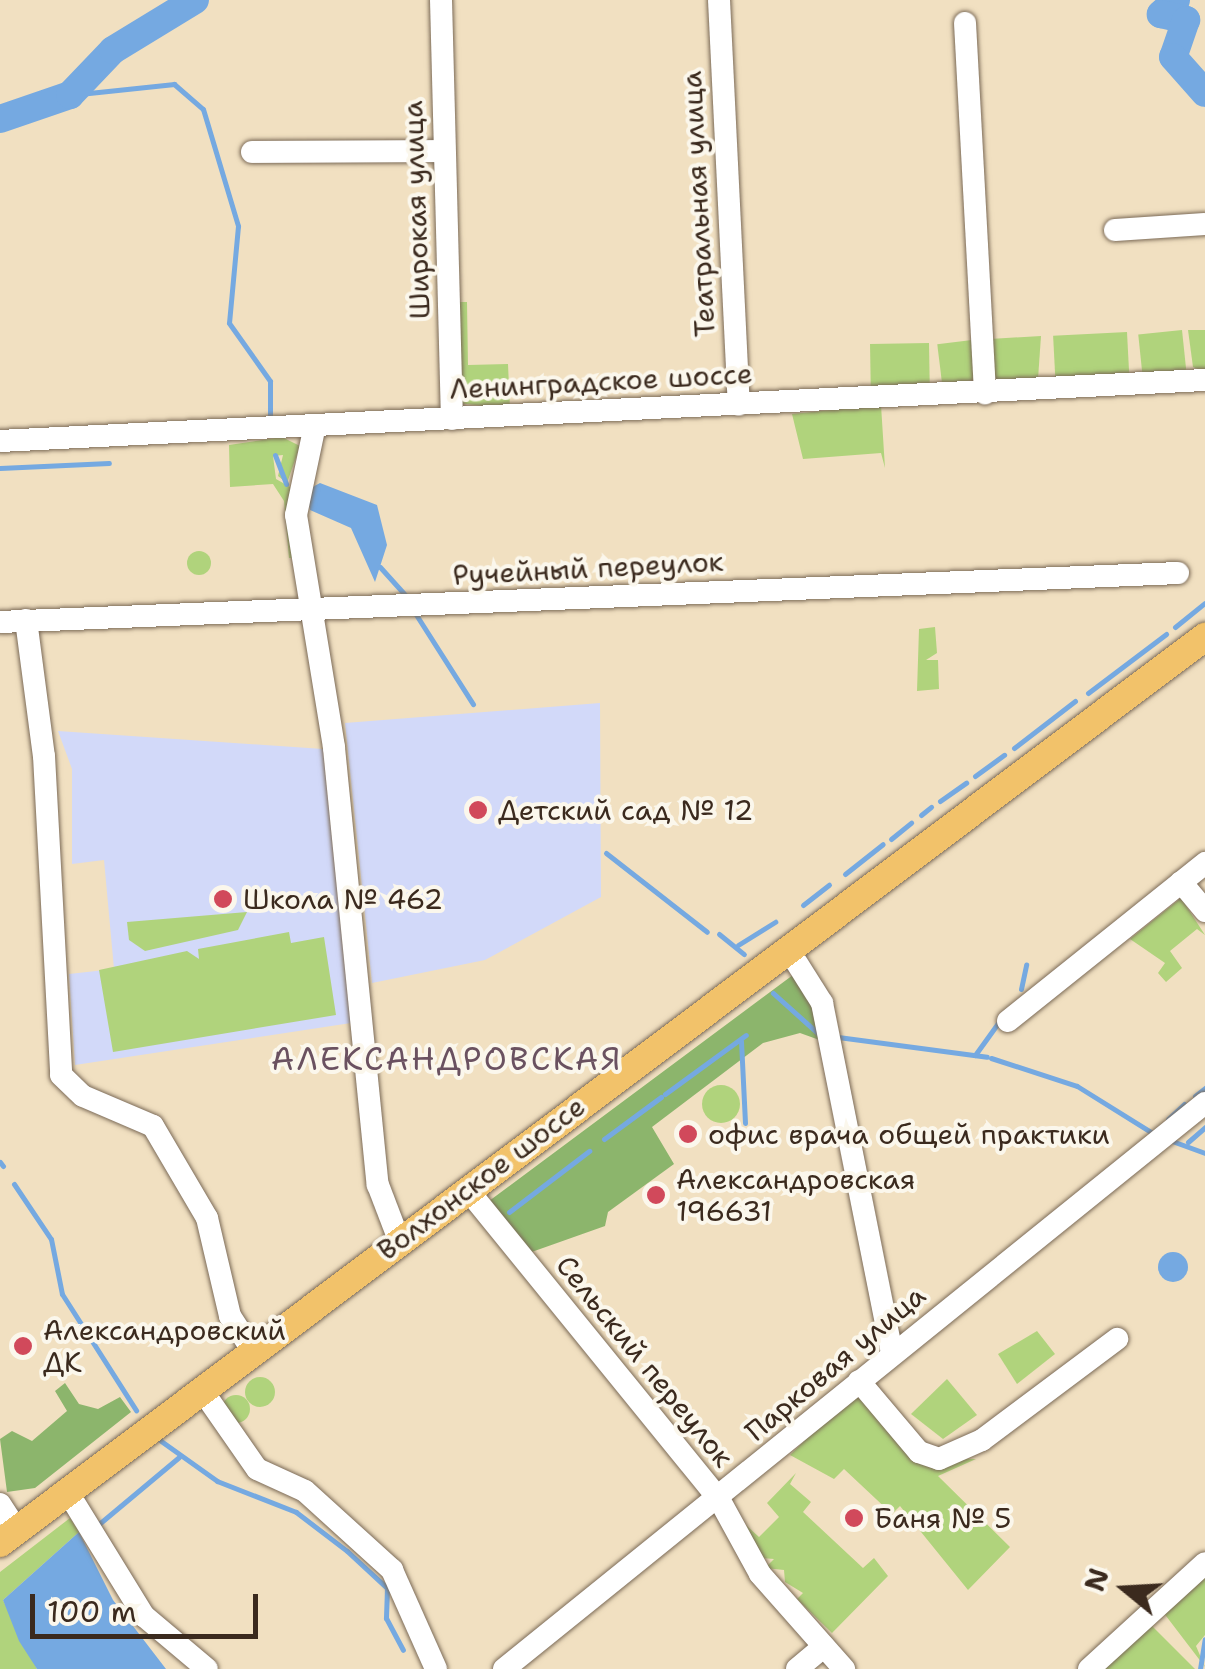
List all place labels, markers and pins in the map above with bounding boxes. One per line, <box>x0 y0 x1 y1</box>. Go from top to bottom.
place label: Детский сад № 12 <box>498 793 753 827</box>
marker: Детский сад № 12 <box>467 799 489 821</box>
place label: Школа № 462 <box>243 882 443 916</box>
marker: Школа № 462 <box>212 888 234 910</box>
place label: офис врача общей практики <box>708 1117 1110 1151</box>
marker: офис врача общей практики <box>677 1123 699 1145</box>
place label: Александровская 196631 <box>676 1162 915 1228</box>
marker: Александровская 196631 <box>645 1184 667 1206</box>
place label: Александровский ДК <box>43 1313 286 1379</box>
marker: Александровский ДК <box>12 1335 34 1357</box>
place label: Баня № 5 <box>874 1501 1011 1535</box>
marker: Баня № 5 <box>843 1507 865 1529</box>

